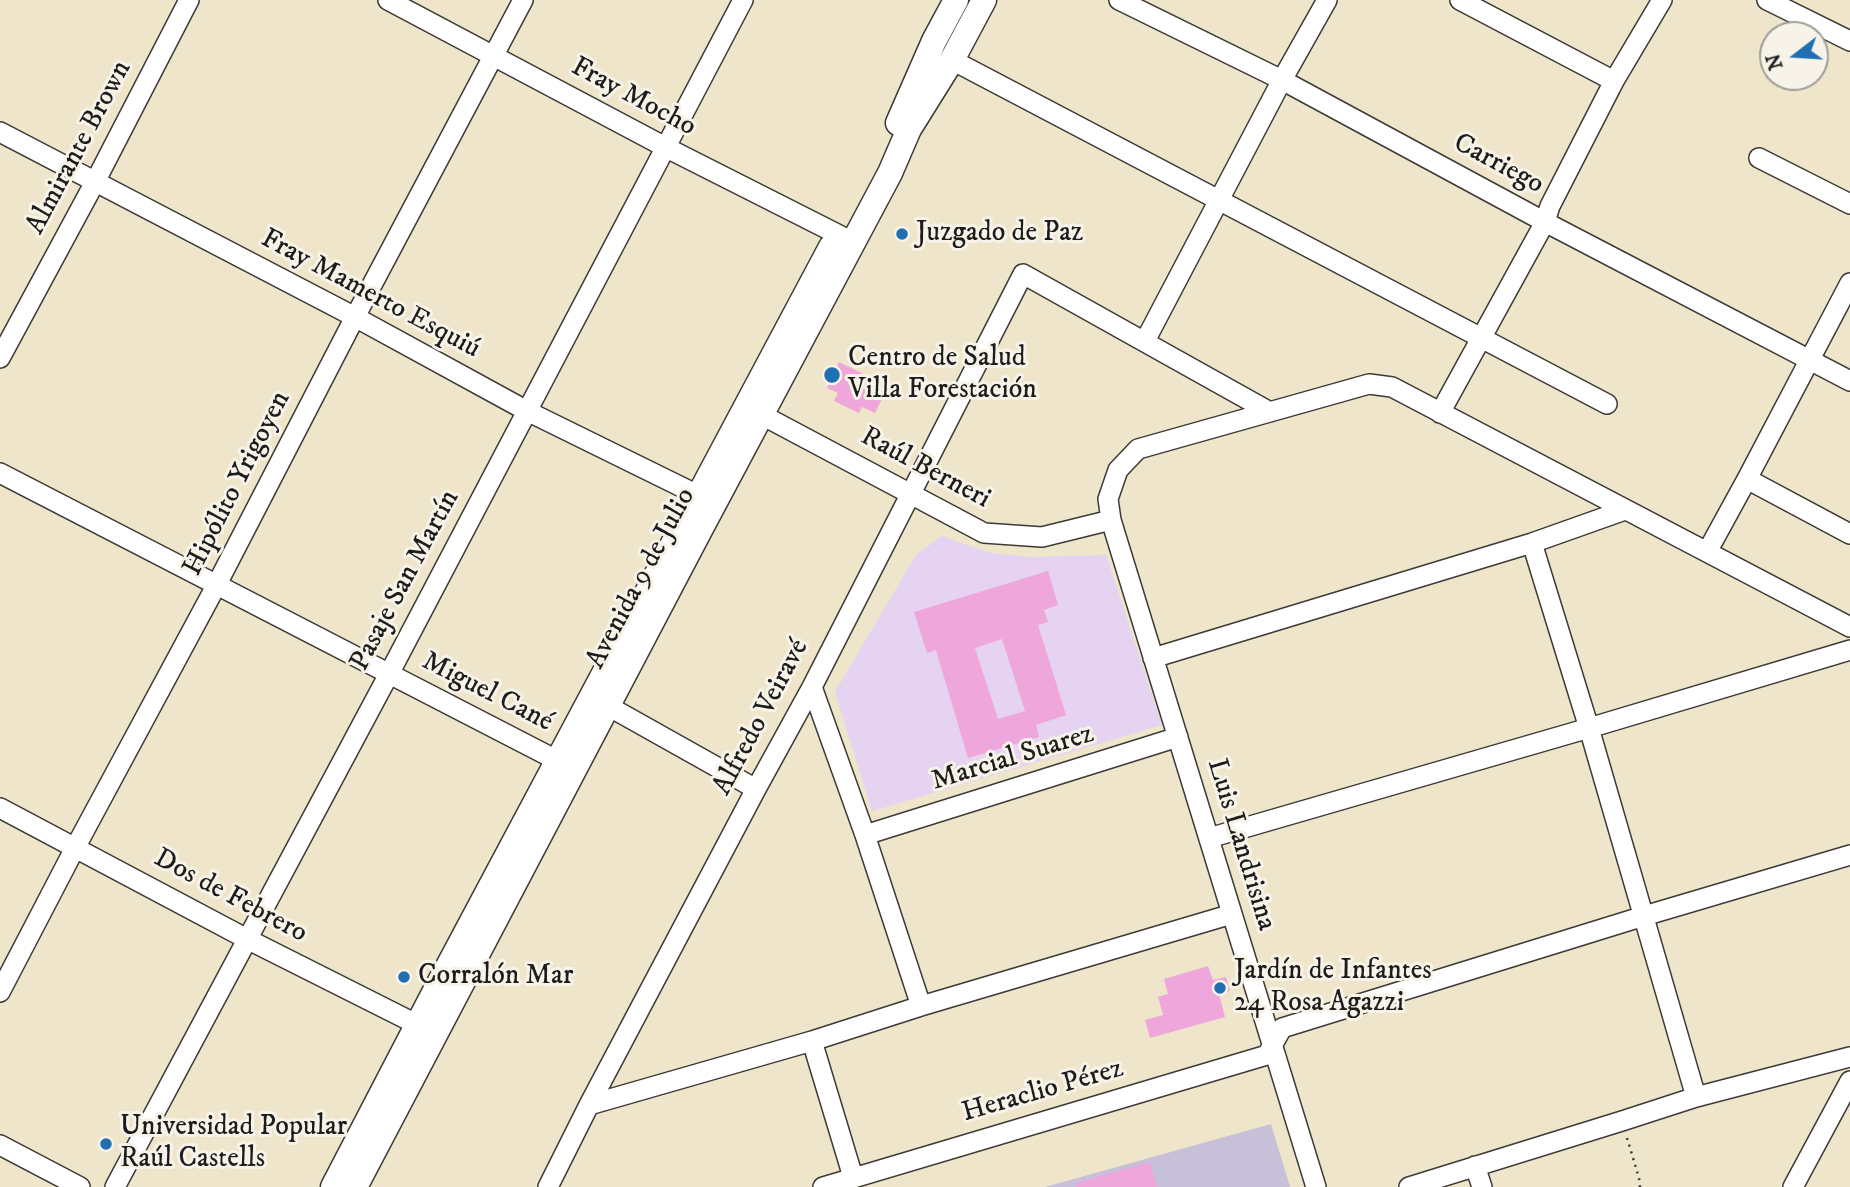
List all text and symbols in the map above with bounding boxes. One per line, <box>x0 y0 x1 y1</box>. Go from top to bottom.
north arrow <box>1759 21 1829 91</box>
street label: Fray Mocho <box>565 51 701 145</box>
text: N <box>1762 51 1789 73</box>
street label: Almirante Brown <box>20 55 140 241</box>
street label: Carriego <box>1447 127 1549 203</box>
place label: Juzgado de Paz <box>916 217 1083 251</box>
street label: Fray Mamerto Esquiú <box>255 223 485 367</box>
marker: Juzgado de Paz <box>894 226 910 242</box>
place label: Centro de Salud Villa Forestación <box>848 342 1037 408</box>
marker: Centro de Salud Villa Forestación <box>822 365 842 385</box>
street label: Hipólito Yrigoyen <box>177 386 299 582</box>
street label: Raúl Berneri <box>854 421 996 517</box>
street label: Avenida 9 de Julio <box>580 483 704 675</box>
street label: Pasaje San Martín <box>344 485 468 677</box>
street label: Alfredo Veiravé <box>707 634 817 802</box>
street label: Miguel Cané <box>416 646 558 740</box>
street label: Marcial Suarez <box>928 718 1098 800</box>
street label: Luis Landrisina <box>1198 755 1282 935</box>
street label: Dos de Febrero <box>148 843 312 951</box>
place label: Jardín de Infantes 24 Rosa Agazzi <box>1234 955 1432 1021</box>
place label: Corralón Mar <box>418 960 573 994</box>
marker: Corralón Mar <box>396 969 412 985</box>
marker: Jardín de Infantes 24 Rosa Agazzi <box>1212 980 1228 996</box>
street label: Heraclio Pérez <box>959 1053 1127 1131</box>
place label: Universidad Popular Raúl Castells <box>120 1111 347 1177</box>
marker: Universidad Popular Raúl Castells <box>98 1136 114 1152</box>

